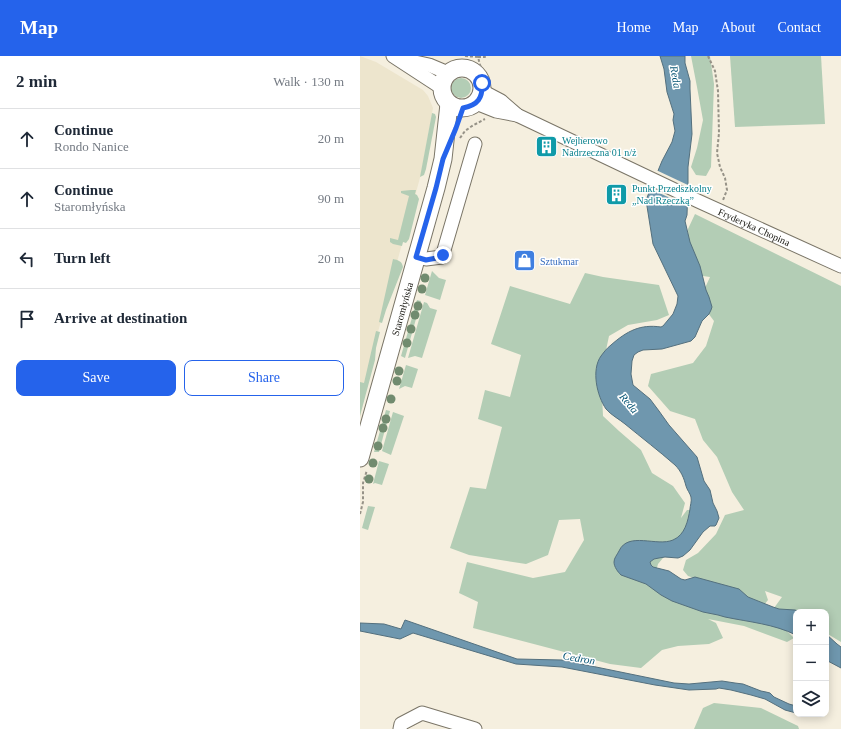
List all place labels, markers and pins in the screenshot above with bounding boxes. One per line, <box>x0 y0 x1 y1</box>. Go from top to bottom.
building icon: Wejherowo Nadrzeczna 01 n/ż <box>534 133 560 159</box>
place label: Wejherowo Nadrzeczna 01 n/ż <box>562 135 637 158</box>
building icon: Punkt Przedszkolny „Nad Rzeczką” <box>604 181 630 207</box>
place label: Punkt Przedszkolny „Nad Rzeczką” <box>632 183 712 206</box>
shop icon: Sztukmar <box>511 248 537 274</box>
place label: Sztukmar <box>540 256 579 267</box>

